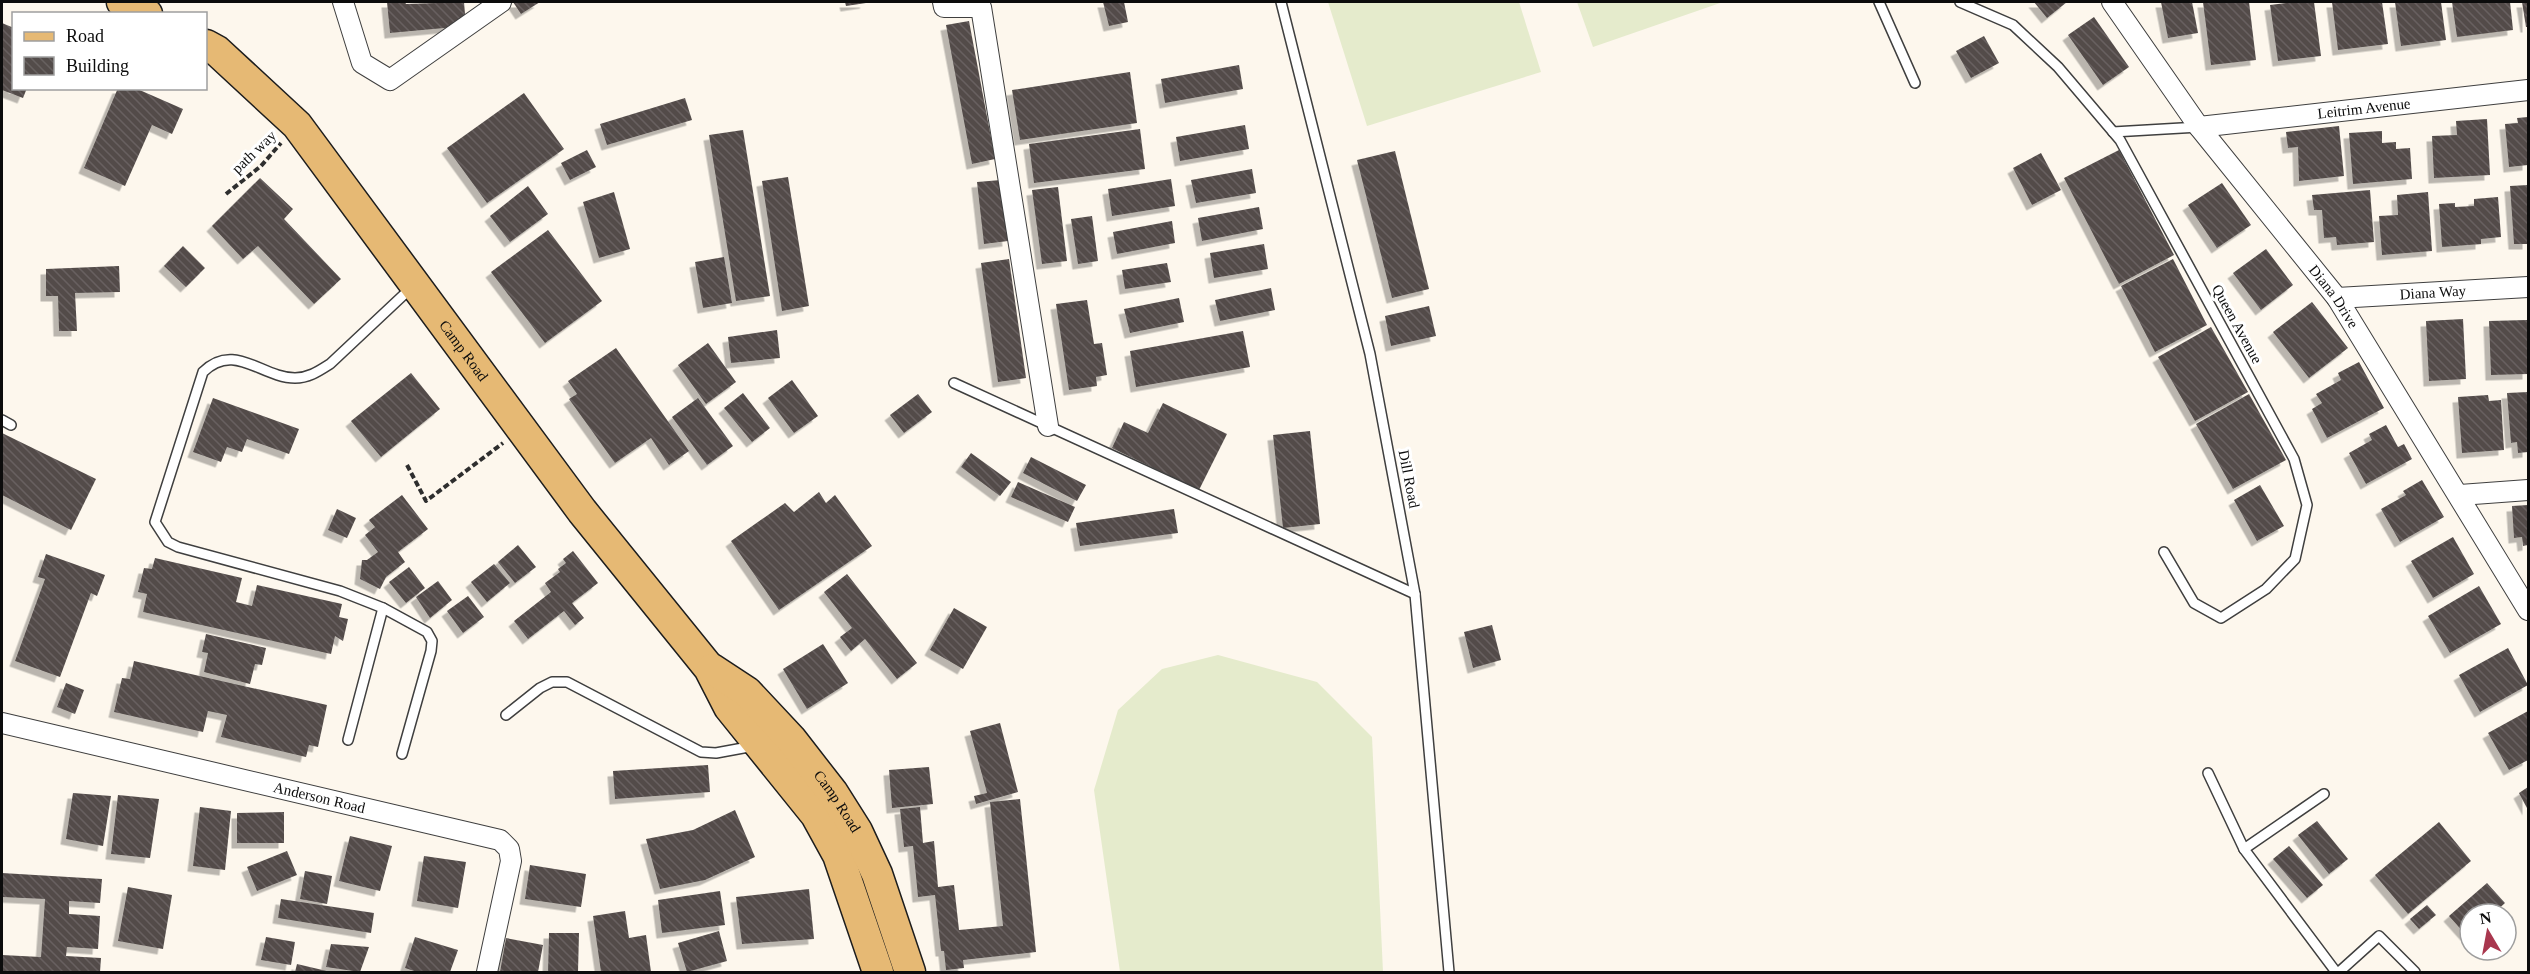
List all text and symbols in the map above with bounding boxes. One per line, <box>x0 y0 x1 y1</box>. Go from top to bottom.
legend <box>12 12 207 90</box>
text: Road <box>66 26 104 46</box>
text: Building <box>66 56 129 76</box>
street label: Leitrim Avenue <box>2317 95 2412 122</box>
street label: path way <box>229 127 280 177</box>
street label: Diana Drive <box>2306 262 2362 331</box>
street label: Queen Avenue <box>2209 282 2265 366</box>
street label: Diana Way <box>2399 283 2467 302</box>
street label: Camp Road <box>436 317 492 384</box>
street label: Dill Road <box>1396 449 1423 510</box>
street label: Camp Road <box>811 767 864 836</box>
street label: Anderson Road <box>272 779 367 816</box>
north arrow <box>2458 902 2518 962</box>
text: N <box>2478 908 2493 927</box>

